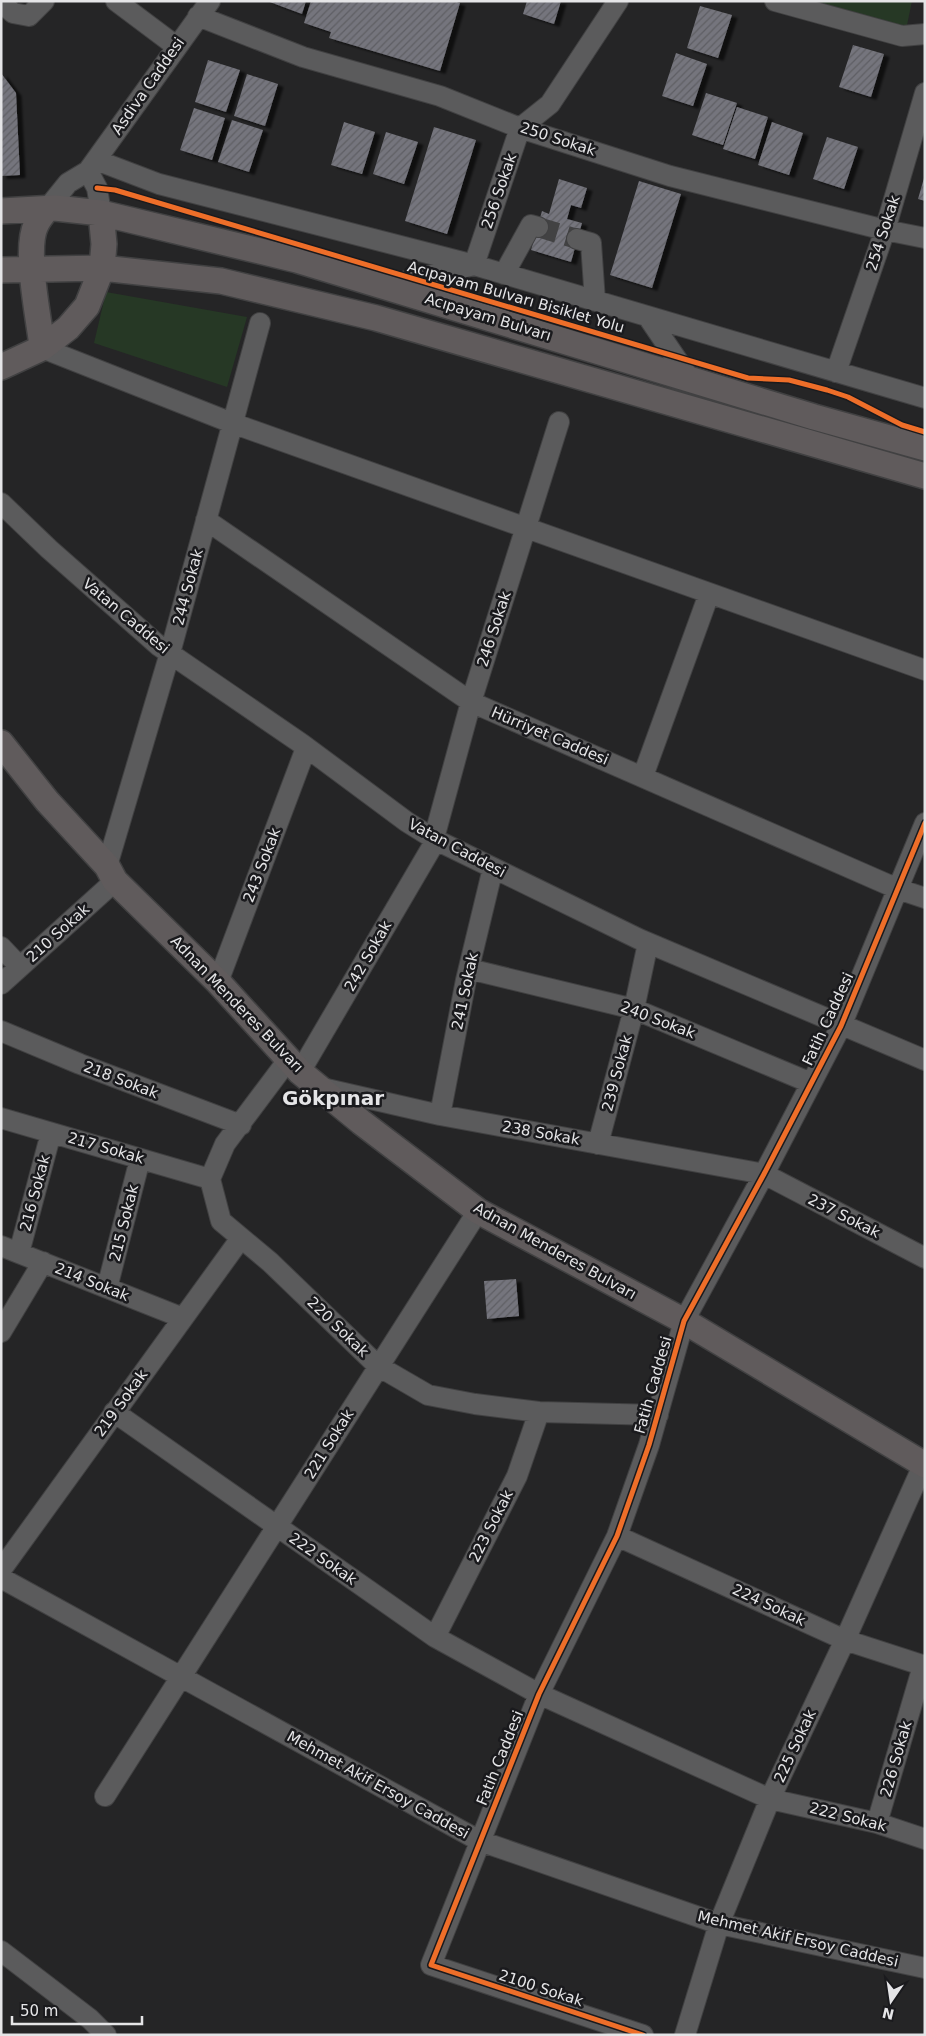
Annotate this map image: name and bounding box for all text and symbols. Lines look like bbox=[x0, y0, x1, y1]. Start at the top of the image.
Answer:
street label: Asdiva Caddesi bbox=[108, 34, 188, 138]
street label: 250 Sokak bbox=[518, 118, 598, 160]
street label: 256 Sokak bbox=[478, 151, 520, 231]
street label: 254 Sokak bbox=[862, 193, 904, 273]
street label: Acıpayam Bulvarı Bisiklet Yolu bbox=[405, 257, 627, 337]
street label: Acıpayam Bulvarı bbox=[423, 289, 553, 345]
street label: 244 Sokak bbox=[169, 547, 207, 627]
street label: Vatan Caddesi bbox=[79, 575, 173, 657]
street label: 246 Sokak bbox=[473, 589, 515, 669]
street label: Hürriyet Caddesi bbox=[489, 703, 611, 769]
street label: Vatan Caddesi bbox=[405, 815, 509, 881]
street label: 243 Sokak bbox=[240, 825, 285, 905]
street label: 210 Sokak bbox=[23, 900, 93, 966]
street label: 242 Sokak bbox=[341, 917, 396, 994]
street label: Adnan Menderes Bulvarı bbox=[167, 932, 307, 1076]
street label: 241 Sokak bbox=[448, 950, 482, 1031]
street label: Fatih Caddesi bbox=[799, 970, 857, 1068]
street label: 240 Sokak bbox=[618, 998, 698, 1043]
street label: 239 Sokak bbox=[598, 1033, 636, 1113]
street label: 218 Sokak bbox=[81, 1058, 161, 1103]
district label: Gökpınar bbox=[282, 1086, 384, 1110]
street label: 238 Sokak bbox=[501, 1117, 581, 1149]
street label: 217 Sokak bbox=[66, 1129, 146, 1168]
street label: 216 Sokak bbox=[16, 1153, 54, 1233]
street label: 215 Sokak bbox=[106, 1182, 142, 1263]
street label: 237 Sokak bbox=[805, 1190, 883, 1242]
street label: Adnan Menderes Bulvarı bbox=[471, 1199, 639, 1303]
street label: 214 Sokak bbox=[52, 1259, 132, 1305]
street label: 220 Sokak bbox=[304, 1293, 373, 1361]
street label: Fatih Caddesi bbox=[630, 1334, 676, 1436]
street label: 219 Sokak bbox=[91, 1366, 152, 1440]
street label: 221 Sokak bbox=[301, 1406, 358, 1482]
street label: 223 Sokak bbox=[465, 1487, 517, 1565]
street label: 222 Sokak bbox=[286, 1529, 361, 1589]
street label: 224 Sokak bbox=[730, 1580, 809, 1630]
street label: 225 Sokak bbox=[770, 1706, 820, 1785]
street label: Fatih Caddesi bbox=[473, 1708, 527, 1808]
street label: 226 Sokak bbox=[877, 1719, 916, 1799]
street label: Mehmet Akif Ersoy Caddesi bbox=[284, 1727, 472, 1843]
street label: 222 Sokak bbox=[808, 1799, 889, 1835]
street label: Mehmet Akif Ersoy Caddesi bbox=[696, 1907, 900, 1971]
street label: 2100 Sokak bbox=[496, 1966, 586, 2010]
north arrow bbox=[866, 1976, 916, 2026]
scale bar bbox=[12, 1994, 142, 2026]
text: 50 m bbox=[20, 2002, 58, 2020]
text: N bbox=[881, 2005, 896, 2023]

